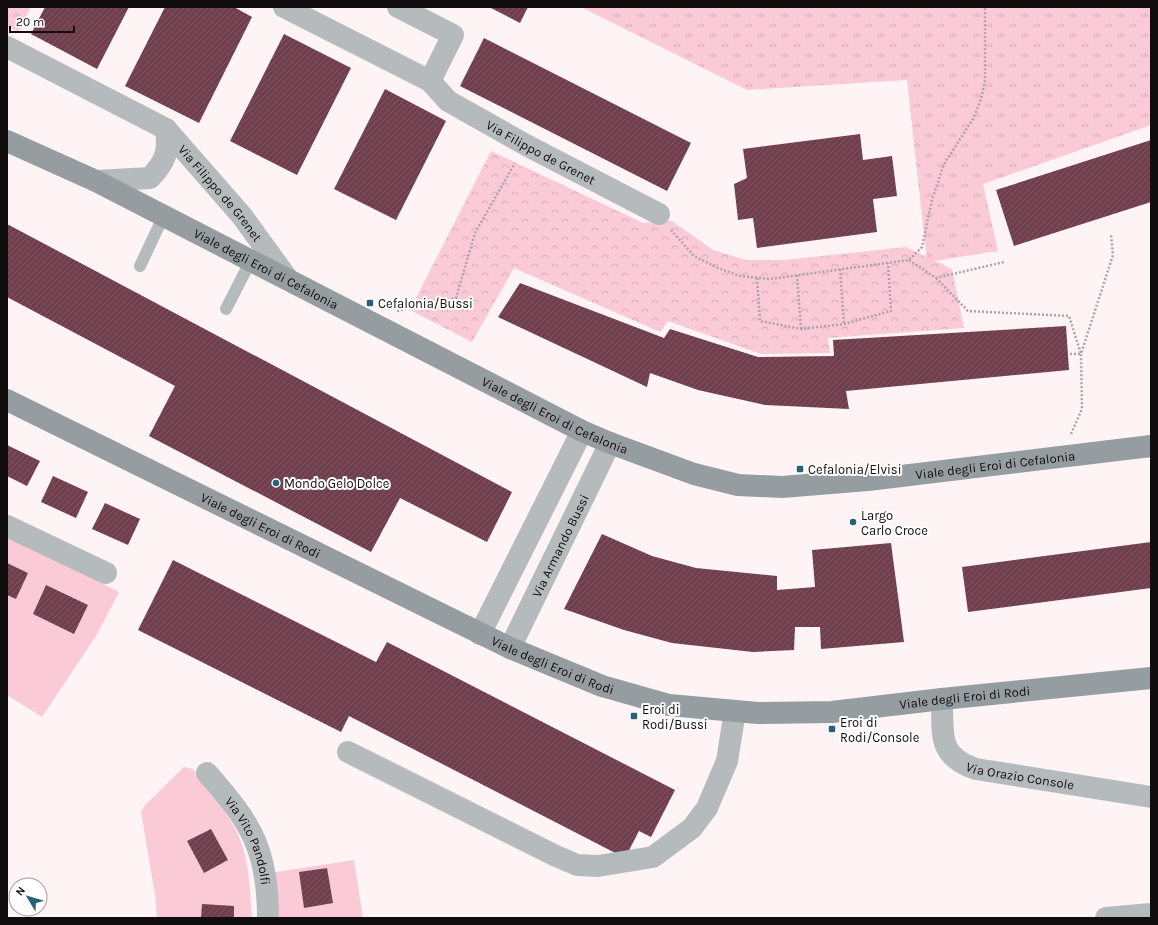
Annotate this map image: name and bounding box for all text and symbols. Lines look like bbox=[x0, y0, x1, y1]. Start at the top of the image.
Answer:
scale bar bbox=[10, 8, 74, 34]
text: 20 m bbox=[16, 15, 44, 29]
street label: Via Filippo de Grenet bbox=[483, 117, 598, 188]
street label: Via Filippo de Grenet bbox=[175, 142, 265, 245]
street label: Viale degli Eroi di Cefalonia bbox=[191, 226, 341, 312]
place label: Cefalonia/Bussi bbox=[378, 296, 473, 311]
marker: Cefalonia/Bussi bbox=[365, 298, 375, 308]
street label: Viale degli Eroi di Cefalonia bbox=[479, 374, 630, 457]
street label: Viale degli Eroi di Cefalonia bbox=[915, 448, 1076, 482]
place label: Cefalonia/Elvisi bbox=[808, 462, 902, 477]
marker: Cefalonia/Elvisi bbox=[795, 464, 805, 474]
place label: Mondo Gelo Dolce bbox=[284, 476, 390, 491]
marker: Mondo Gelo Dolce bbox=[271, 478, 281, 488]
street label: Viale degli Eroi di Rodi bbox=[198, 490, 323, 561]
street label: Via Armando Bussi bbox=[529, 492, 592, 599]
place label: Largo Carlo Croce bbox=[861, 508, 928, 538]
marker: Largo Carlo Croce bbox=[848, 517, 858, 527]
street label: Viale degli Eroi di Rodi bbox=[489, 633, 616, 697]
street label: Viale degli Eroi di Rodi bbox=[899, 683, 1031, 712]
place label: Eroi di Rodi/Bussi bbox=[642, 702, 708, 732]
marker: Eroi di Rodi/Bussi bbox=[629, 711, 639, 721]
place label: Eroi di Rodi/Console bbox=[840, 715, 920, 745]
marker: Eroi di Rodi/Console bbox=[827, 724, 837, 734]
street label: Via Orazio Console bbox=[964, 759, 1075, 793]
street label: Via Vito Pandolfi bbox=[222, 794, 273, 886]
north arrow bbox=[8, 877, 48, 917]
text: N bbox=[13, 884, 28, 898]

